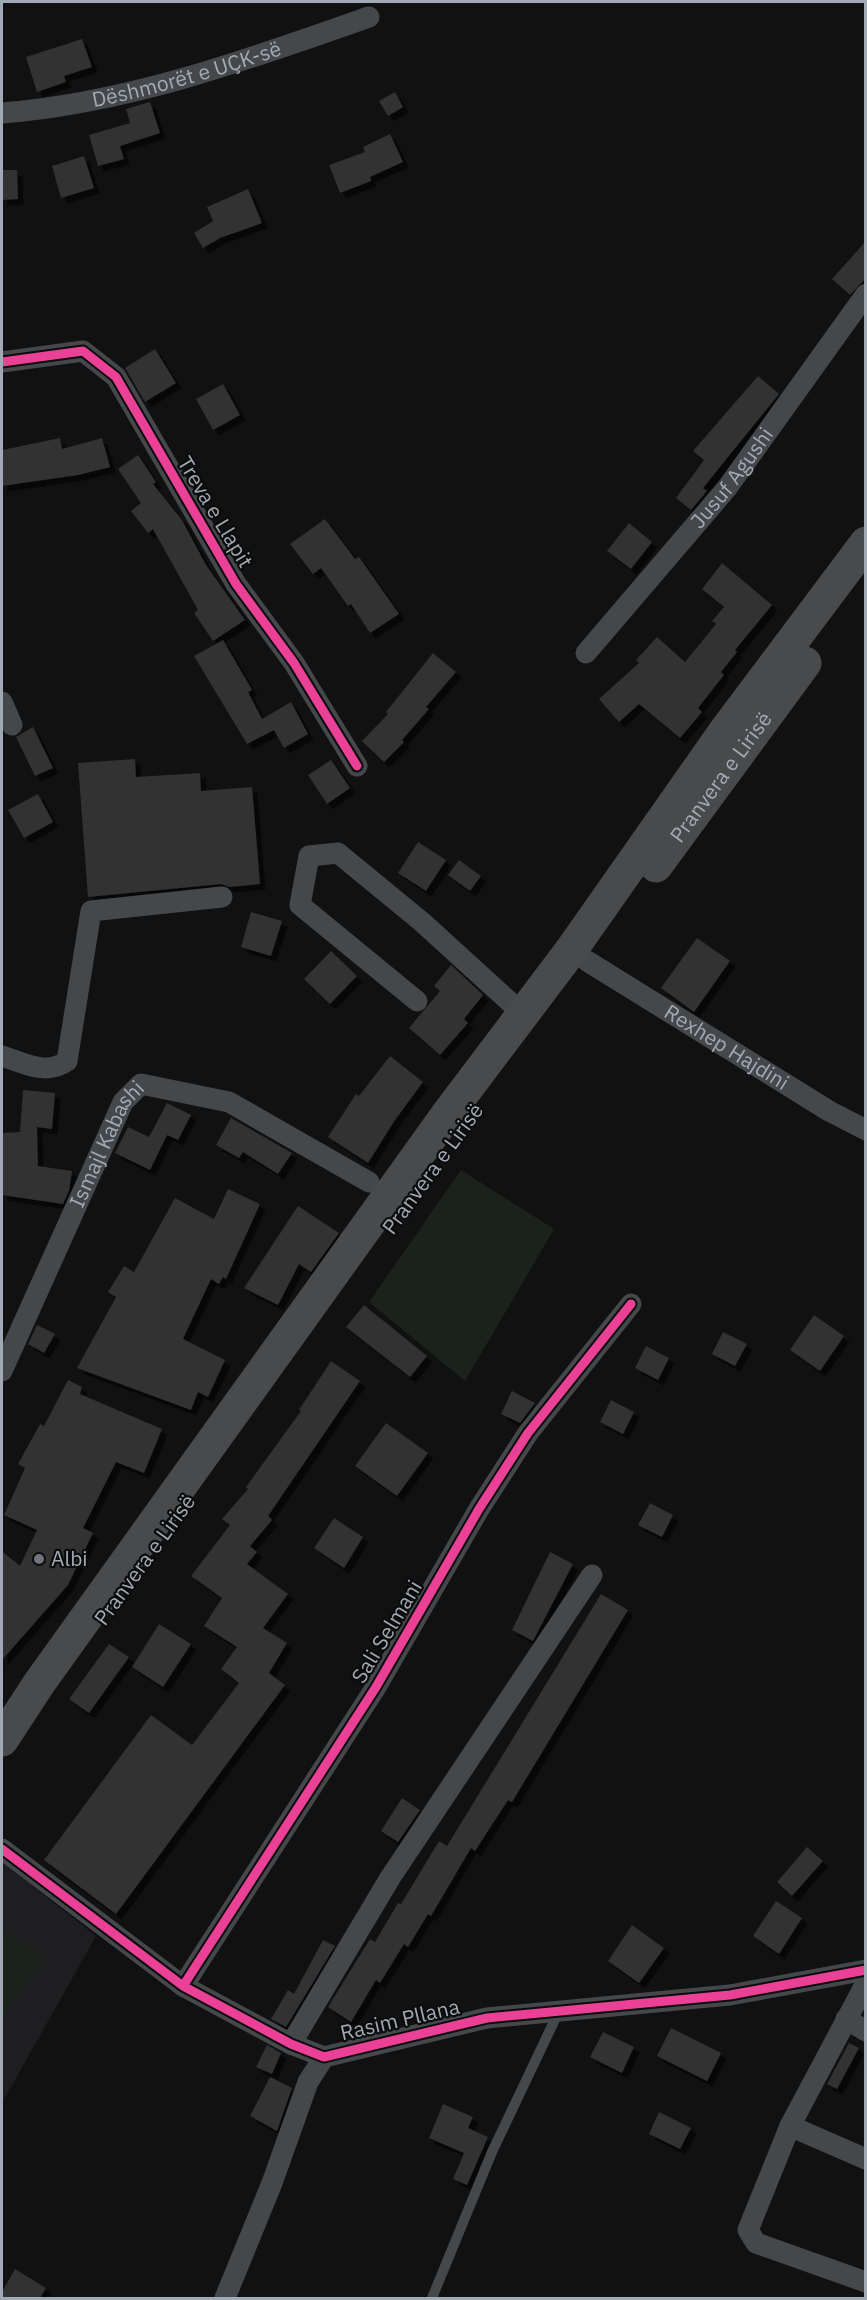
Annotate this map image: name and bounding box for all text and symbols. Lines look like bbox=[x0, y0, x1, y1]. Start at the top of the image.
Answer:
street label: Dëshmorët e UÇK-së bbox=[89, 34, 285, 113]
street label: Jusuf Agushi bbox=[684, 421, 779, 534]
street label: Treva e Llapit bbox=[172, 451, 260, 572]
street label: Pranvera e Lirisë bbox=[663, 706, 778, 848]
street label: Rexhep Hajdini bbox=[659, 997, 794, 1096]
street label: Ismajl Kabashi bbox=[62, 1074, 150, 1212]
street label: Pranvera e Lirisë bbox=[375, 1097, 489, 1240]
street label: Pranvera e Lirisë bbox=[87, 1488, 201, 1631]
place label: Albi bbox=[51, 1544, 88, 1572]
marker: Albi bbox=[32, 1552, 46, 1566]
street label: Sali Selmani bbox=[344, 1575, 428, 1688]
street label: Rasim Pllana bbox=[337, 1992, 462, 2046]

